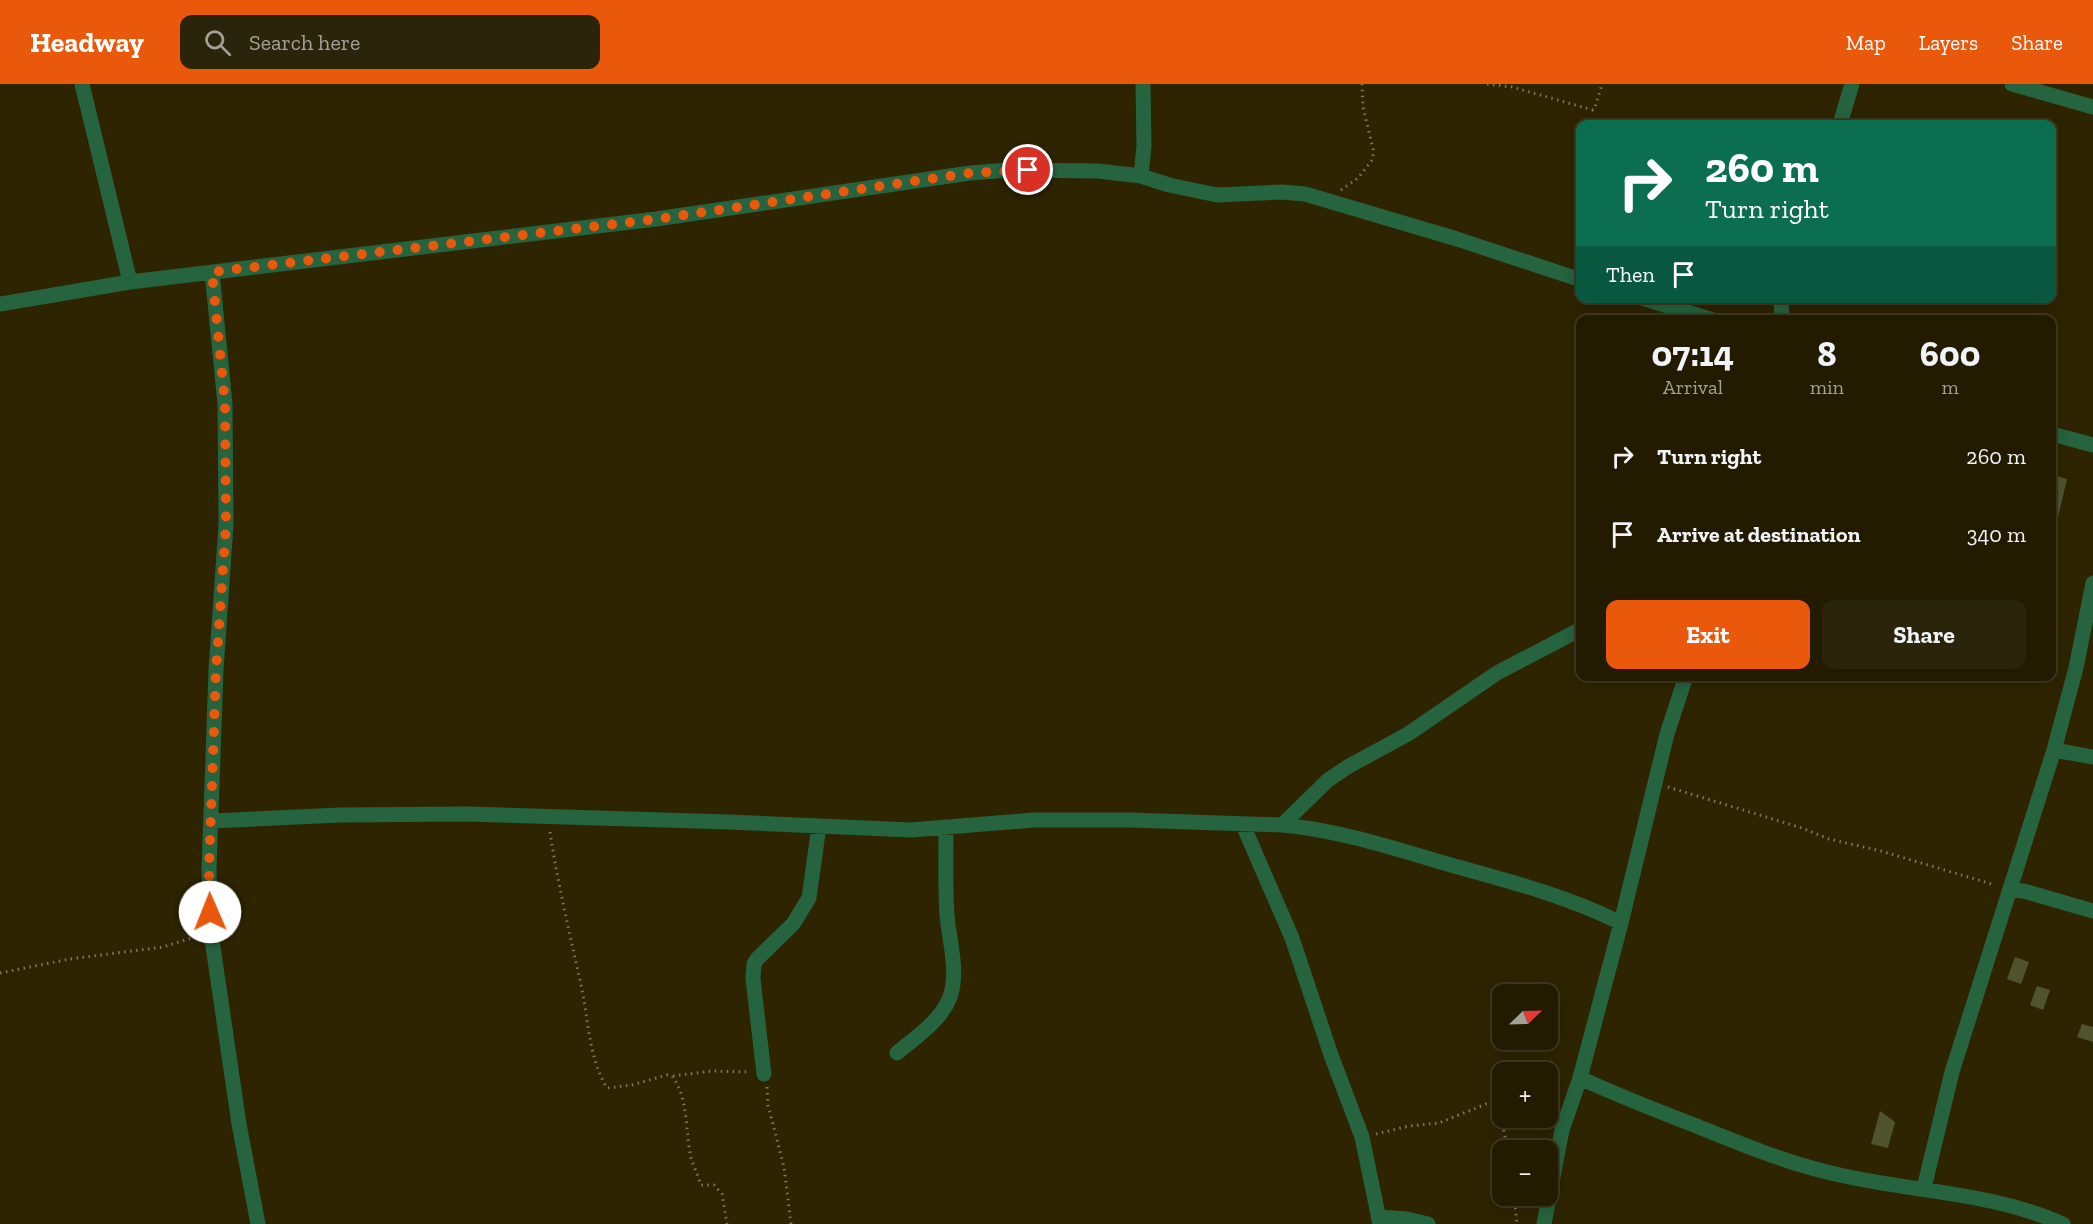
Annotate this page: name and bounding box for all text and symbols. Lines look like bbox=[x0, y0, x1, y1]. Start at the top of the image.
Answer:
search box bbox=[180, 15, 600, 69]
text: Headway bbox=[30, 26, 144, 59]
icon: search bbox=[201, 26, 234, 59]
text: Search here bbox=[249, 29, 360, 56]
text: Map bbox=[1846, 30, 1886, 55]
text: Layers bbox=[1919, 30, 1978, 55]
text: Share bbox=[2011, 30, 2063, 55]
text: 260 m bbox=[1705, 142, 1819, 193]
pin bbox=[1002, 144, 1053, 195]
icon: right bbox=[1606, 144, 1684, 222]
icon: arrive bbox=[1011, 153, 1044, 186]
text: Turn right bbox=[1705, 193, 1829, 225]
icon: arrive bbox=[1667, 258, 1700, 291]
text: Then bbox=[1606, 261, 1655, 288]
text: 07:14 bbox=[1652, 332, 1734, 375]
text: 8 bbox=[1817, 332, 1837, 375]
text: 600 bbox=[1920, 332, 1980, 375]
text: Arrival bbox=[1663, 375, 1723, 399]
text: min bbox=[1810, 375, 1844, 399]
text: m bbox=[1941, 375, 1959, 399]
icon: right bbox=[1606, 440, 1639, 473]
text: Turn right bbox=[1657, 443, 1761, 470]
text: 260 m bbox=[1966, 443, 2026, 470]
icon: arrive bbox=[1606, 518, 1639, 551]
text: Arrive at destination bbox=[1657, 521, 1860, 548]
text: 340 m bbox=[1967, 521, 2026, 548]
button: Exit bbox=[1606, 600, 1810, 669]
button: Share bbox=[1822, 600, 2026, 669]
position arrow bbox=[178, 880, 242, 944]
north arrow bbox=[1492, 984, 1558, 1050]
map controls bbox=[1492, 984, 1558, 1206]
button: + bbox=[1492, 1062, 1558, 1128]
button: − bbox=[1492, 1140, 1558, 1206]

